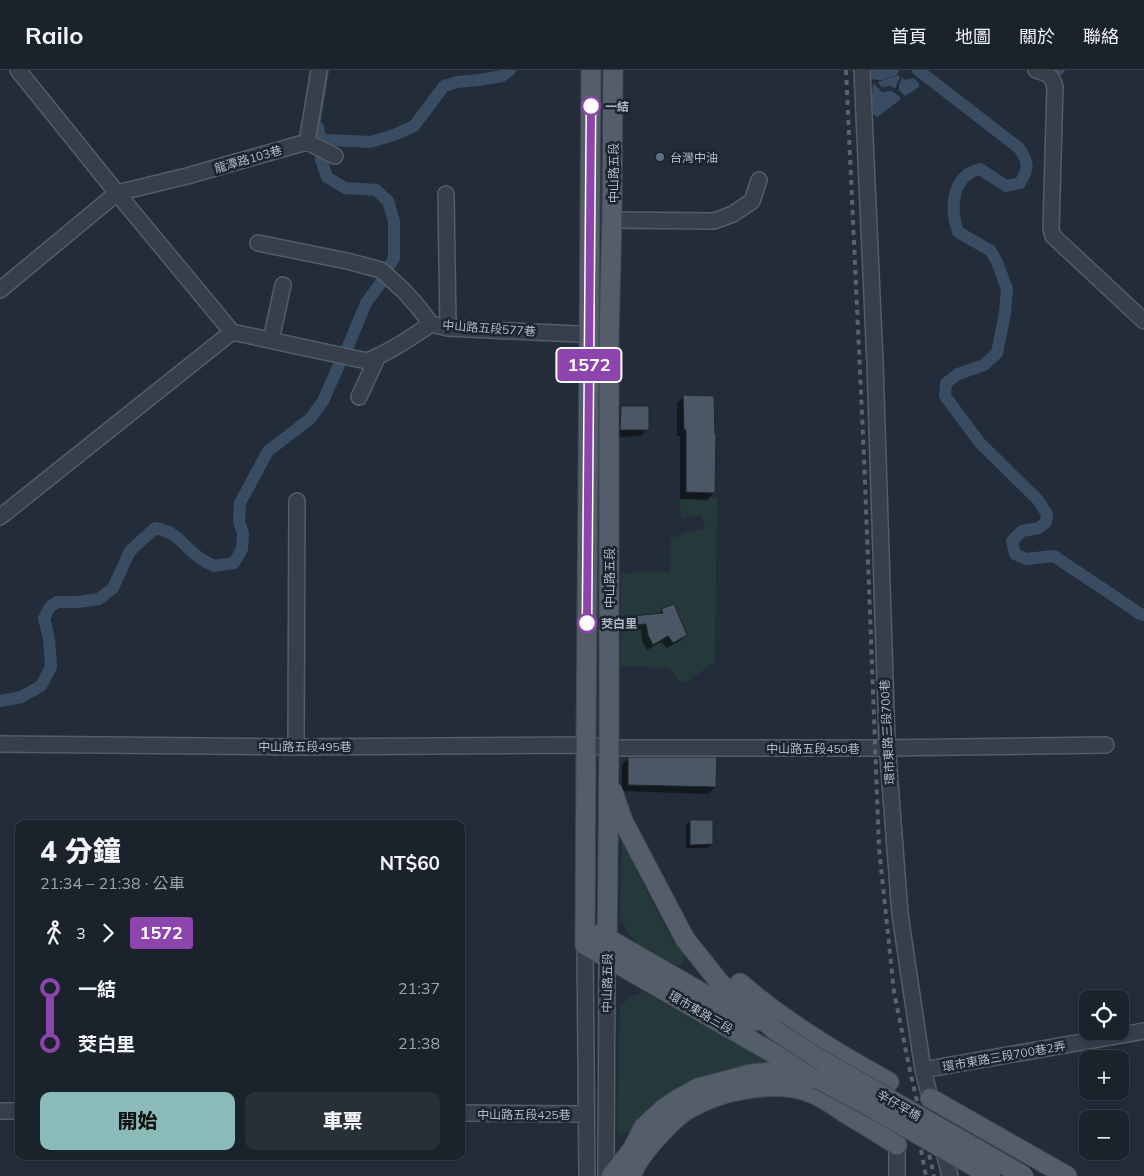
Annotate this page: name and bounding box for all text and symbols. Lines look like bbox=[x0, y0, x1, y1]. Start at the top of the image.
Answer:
text: Railo bbox=[25, 20, 83, 50]
text: 首頁 bbox=[891, 25, 927, 48]
text: 地圖 bbox=[955, 25, 991, 48]
text: 關於 bbox=[1019, 25, 1055, 48]
text: 聯絡 bbox=[1083, 25, 1119, 48]
marker: 一結 bbox=[581, 96, 601, 116]
place label: 一結 bbox=[605, 99, 629, 114]
street label: 龍潭路103巷 bbox=[212, 142, 284, 176]
street label: 中山路五段 bbox=[606, 143, 621, 203]
place label: 台灣中油 bbox=[670, 150, 718, 165]
marker: 台灣中油 bbox=[654, 151, 666, 163]
street label: 中山路五段577巷 bbox=[442, 317, 536, 339]
line badge: 1572 bbox=[554, 349, 624, 381]
text: 1572 bbox=[567, 353, 611, 376]
street label: 中山路五段 bbox=[602, 548, 617, 608]
marker: 茭白里 bbox=[577, 613, 597, 633]
place label: 茭白里 bbox=[601, 616, 637, 631]
street label: 環市東路三段700巷 bbox=[877, 679, 897, 785]
street label: 中山路五段495巷 bbox=[258, 739, 352, 754]
street label: 中山路五段450巷 bbox=[766, 741, 860, 756]
text: 4 分鐘 bbox=[40, 833, 121, 868]
text: NT$60 bbox=[380, 851, 440, 875]
text: 21:34 – 21:38 · 公車 bbox=[40, 873, 185, 893]
icon: walk bbox=[40, 919, 68, 947]
icon: forward bbox=[94, 919, 122, 947]
text: 1572 bbox=[140, 921, 183, 944]
text: 3 bbox=[76, 923, 86, 943]
street label: 中山路五段 bbox=[599, 953, 615, 1013]
text: 一結 bbox=[78, 977, 116, 1001]
text: 21:37 bbox=[398, 978, 440, 998]
street label: 環市東路三段 bbox=[666, 988, 736, 1036]
map controls bbox=[1079, 990, 1129, 1160]
button: locate bbox=[1079, 990, 1129, 1040]
text: 茭白里 bbox=[78, 1032, 135, 1056]
text: 21:38 bbox=[398, 1033, 440, 1053]
street label: 環市東路三段700巷2弄 bbox=[941, 1038, 1067, 1074]
button: + bbox=[1079, 1050, 1129, 1100]
street label: 辛仔罕橋 bbox=[874, 1087, 924, 1123]
button: 開始 bbox=[40, 1092, 235, 1150]
button: 車票 bbox=[245, 1092, 440, 1150]
street label: 中山路五段425巷 bbox=[477, 1107, 571, 1122]
button: − bbox=[1079, 1110, 1129, 1160]

